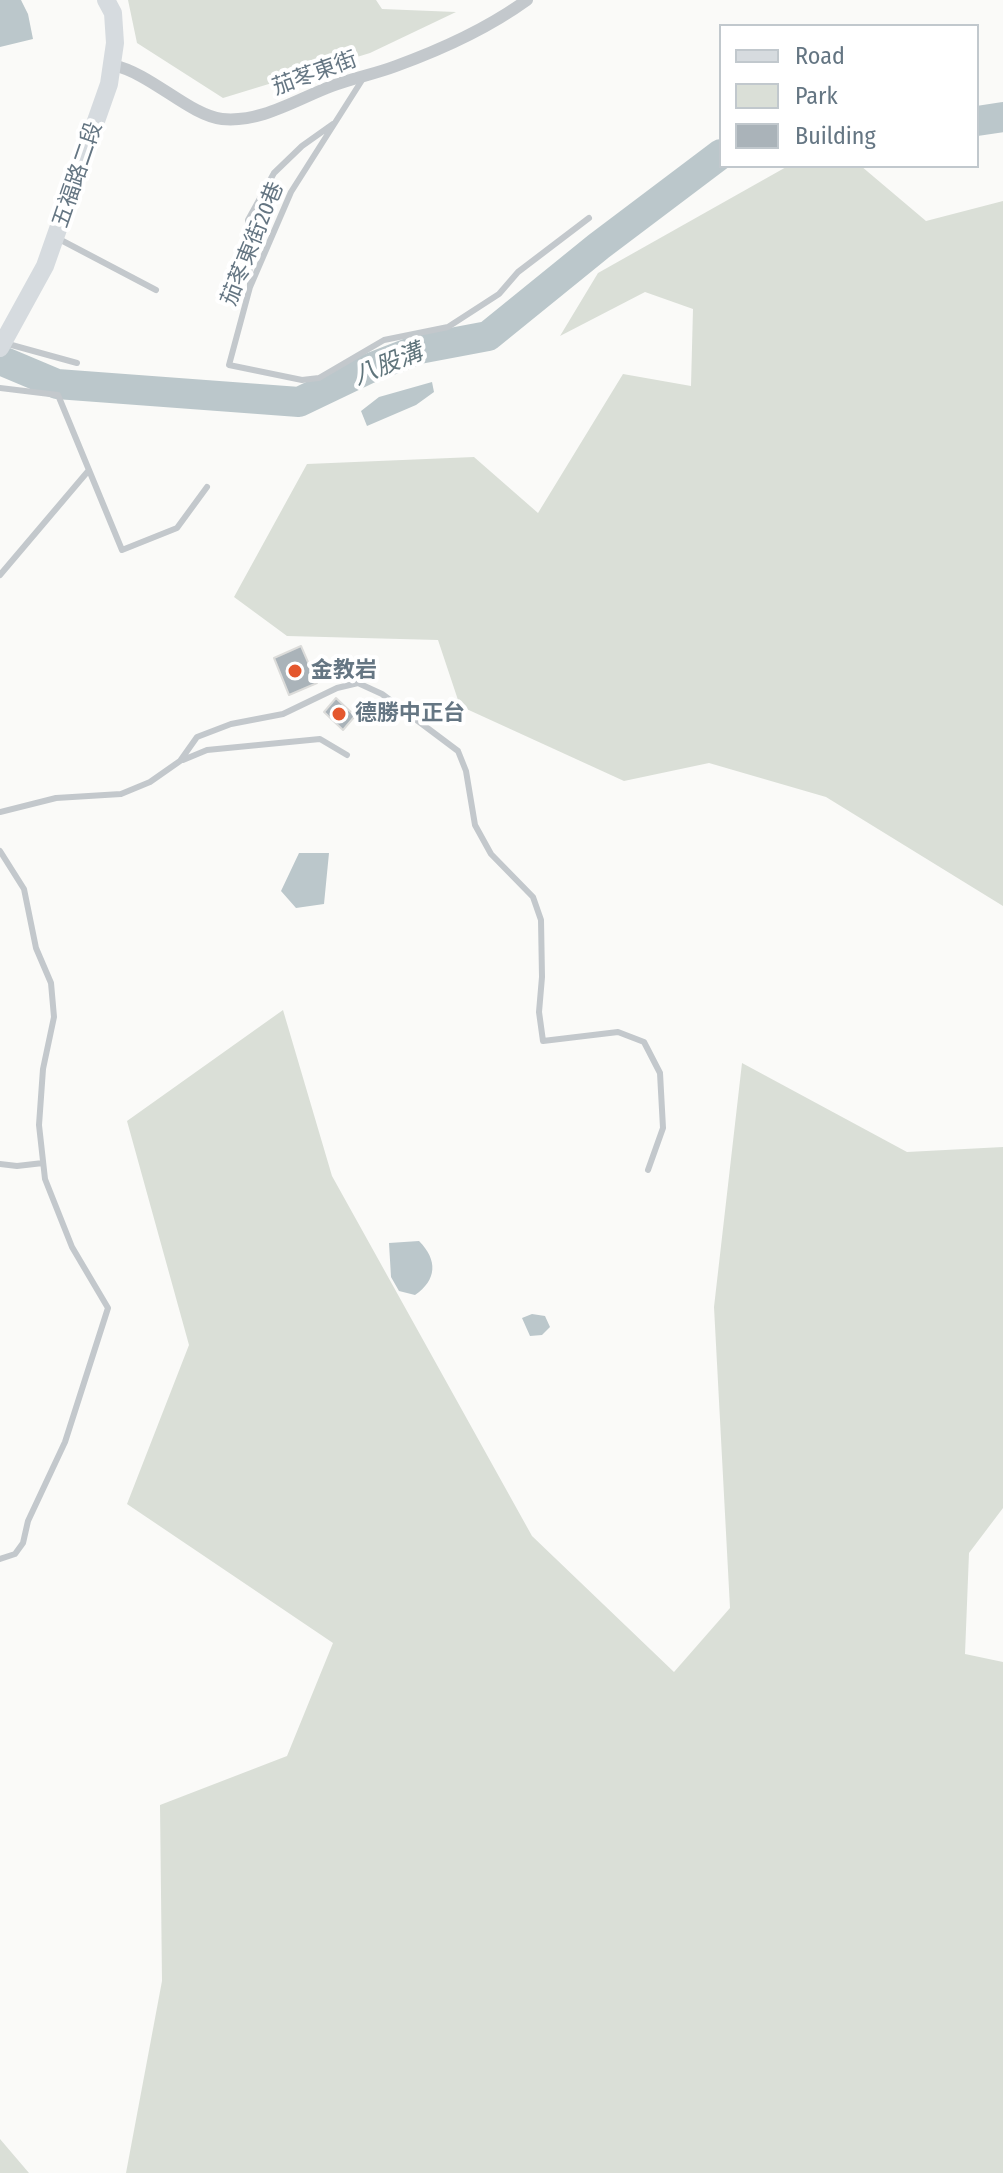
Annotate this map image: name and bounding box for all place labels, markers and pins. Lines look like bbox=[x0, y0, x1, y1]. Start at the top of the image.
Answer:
place label: 金教岩 bbox=[311, 658, 377, 684]
marker: 金教岩 bbox=[286, 662, 304, 680]
place label: 德勝中正台 bbox=[355, 701, 465, 727]
marker: 德勝中正台 bbox=[330, 705, 348, 723]

